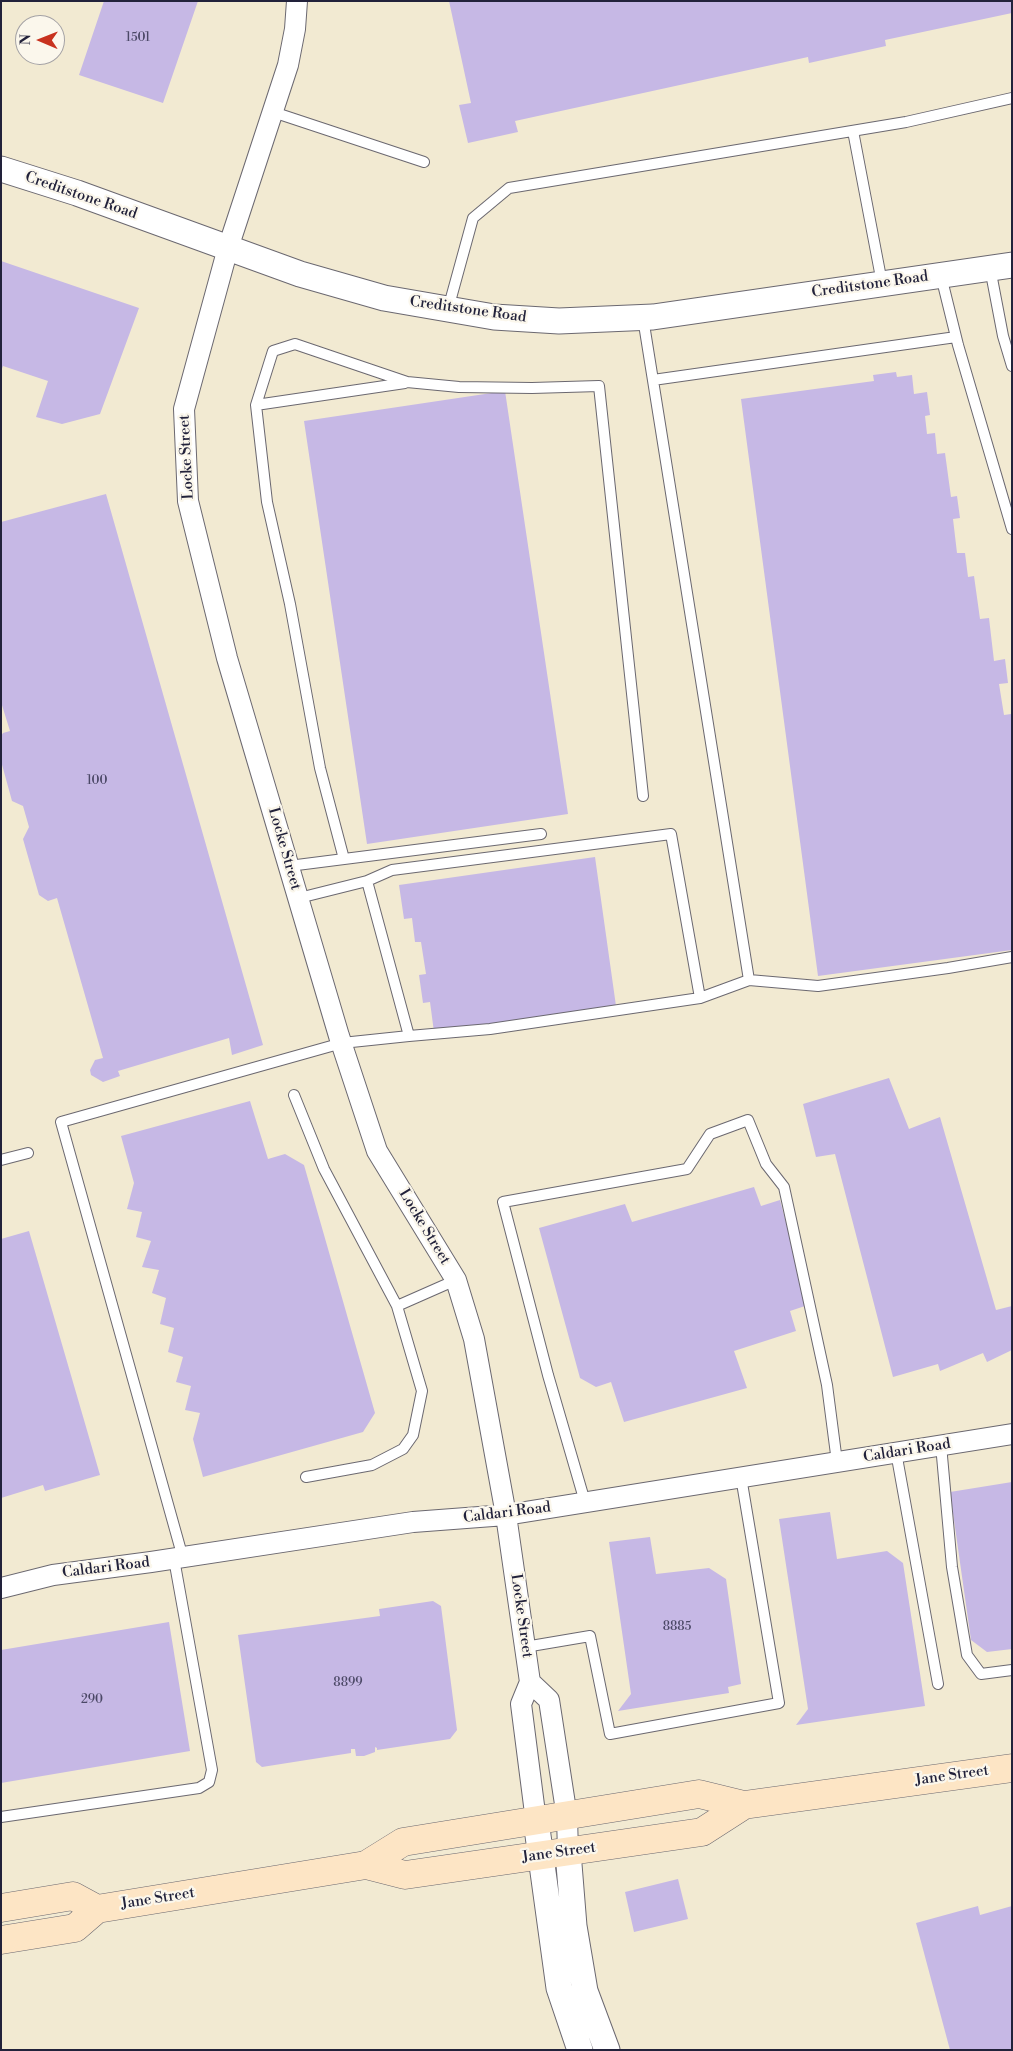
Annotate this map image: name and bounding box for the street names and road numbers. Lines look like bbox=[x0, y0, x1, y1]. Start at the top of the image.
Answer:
street label: Creditstone Road bbox=[23, 168, 139, 224]
street label: Creditstone Road bbox=[811, 268, 929, 302]
street label: Creditstone Road bbox=[409, 293, 527, 327]
street label: Locke Street bbox=[176, 414, 198, 500]
street label: Locke Street bbox=[264, 806, 304, 892]
street label: Locke Street bbox=[394, 1186, 454, 1268]
street label: Caldari Road bbox=[862, 1435, 952, 1467]
street label: Caldari Road bbox=[462, 1499, 552, 1527]
street label: Caldari Road bbox=[61, 1554, 151, 1582]
street label: Locke Street bbox=[506, 1573, 536, 1659]
street label: Jane Street bbox=[914, 1762, 990, 1790]
street label: Jane Street bbox=[521, 1839, 597, 1867]
street label: Jane Street bbox=[120, 1884, 196, 1914]

